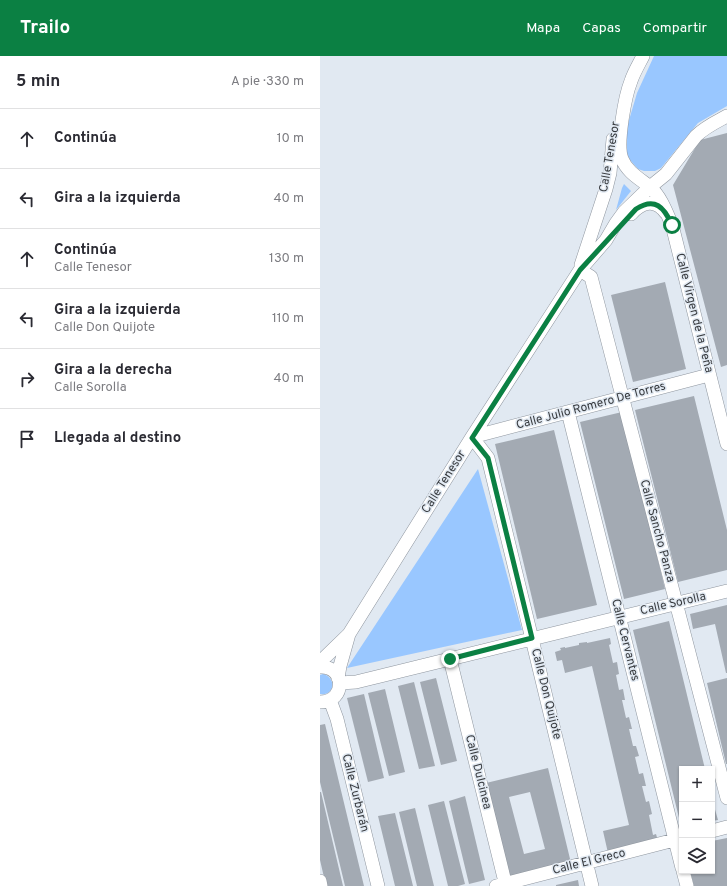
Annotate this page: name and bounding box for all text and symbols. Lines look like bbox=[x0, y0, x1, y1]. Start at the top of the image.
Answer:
text: Trailo bbox=[20, 16, 70, 40]
text: Mapa bbox=[526, 20, 560, 37]
text: Capas bbox=[582, 20, 621, 37]
text: Compartir bbox=[643, 20, 707, 37]
text: 5 min bbox=[16, 71, 60, 93]
text: A pie · 330 m bbox=[231, 74, 304, 90]
street label: Calle Tenesor bbox=[596, 120, 624, 194]
icon: ahead bbox=[16, 128, 38, 150]
text: Continúa bbox=[54, 129, 116, 148]
text: 10 m bbox=[277, 131, 304, 147]
icon: left bbox=[16, 188, 38, 210]
text: Gira a la izquierda bbox=[54, 189, 181, 208]
text: 40 m bbox=[274, 191, 304, 207]
route start bbox=[663, 216, 681, 234]
text: Continúa bbox=[54, 241, 116, 260]
icon: ahead bbox=[16, 248, 38, 270]
text: 130 m bbox=[269, 251, 304, 267]
street label: Calle Virgen de la Peña bbox=[671, 252, 717, 374]
text: Calle Tenesor bbox=[54, 260, 132, 276]
text: Gira a la izquierda bbox=[54, 301, 181, 320]
icon: left bbox=[16, 308, 38, 330]
text: 110 m bbox=[272, 311, 304, 327]
text: Calle Don Quijote bbox=[54, 320, 155, 336]
text: Gira a la derecha bbox=[54, 361, 172, 380]
icon: right bbox=[16, 368, 38, 390]
text: 40 m bbox=[274, 371, 304, 387]
street label: Calle Julio Romero De Torres bbox=[514, 378, 668, 434]
text: Calle Sorolla bbox=[54, 380, 127, 396]
icon: arrive bbox=[16, 428, 38, 450]
text: Llegada al destino bbox=[54, 429, 181, 448]
street label: Calle Tenesor bbox=[418, 447, 470, 517]
street label: Calle Sancho Panza bbox=[636, 478, 678, 584]
street label: Calle Sorolla bbox=[639, 589, 707, 619]
street label: Calle Cervantes bbox=[607, 597, 643, 683]
street label: Calle Don Quijote bbox=[527, 647, 565, 741]
route end bbox=[441, 650, 459, 668]
street label: Calle Dulcinea bbox=[461, 733, 495, 811]
street label: Calle Zurbarán bbox=[338, 752, 372, 834]
map controls bbox=[679, 766, 715, 874]
button: + bbox=[679, 766, 715, 802]
button: − bbox=[679, 802, 715, 838]
button: layers bbox=[679, 838, 715, 874]
street label: Calle El Greco bbox=[551, 845, 628, 879]

